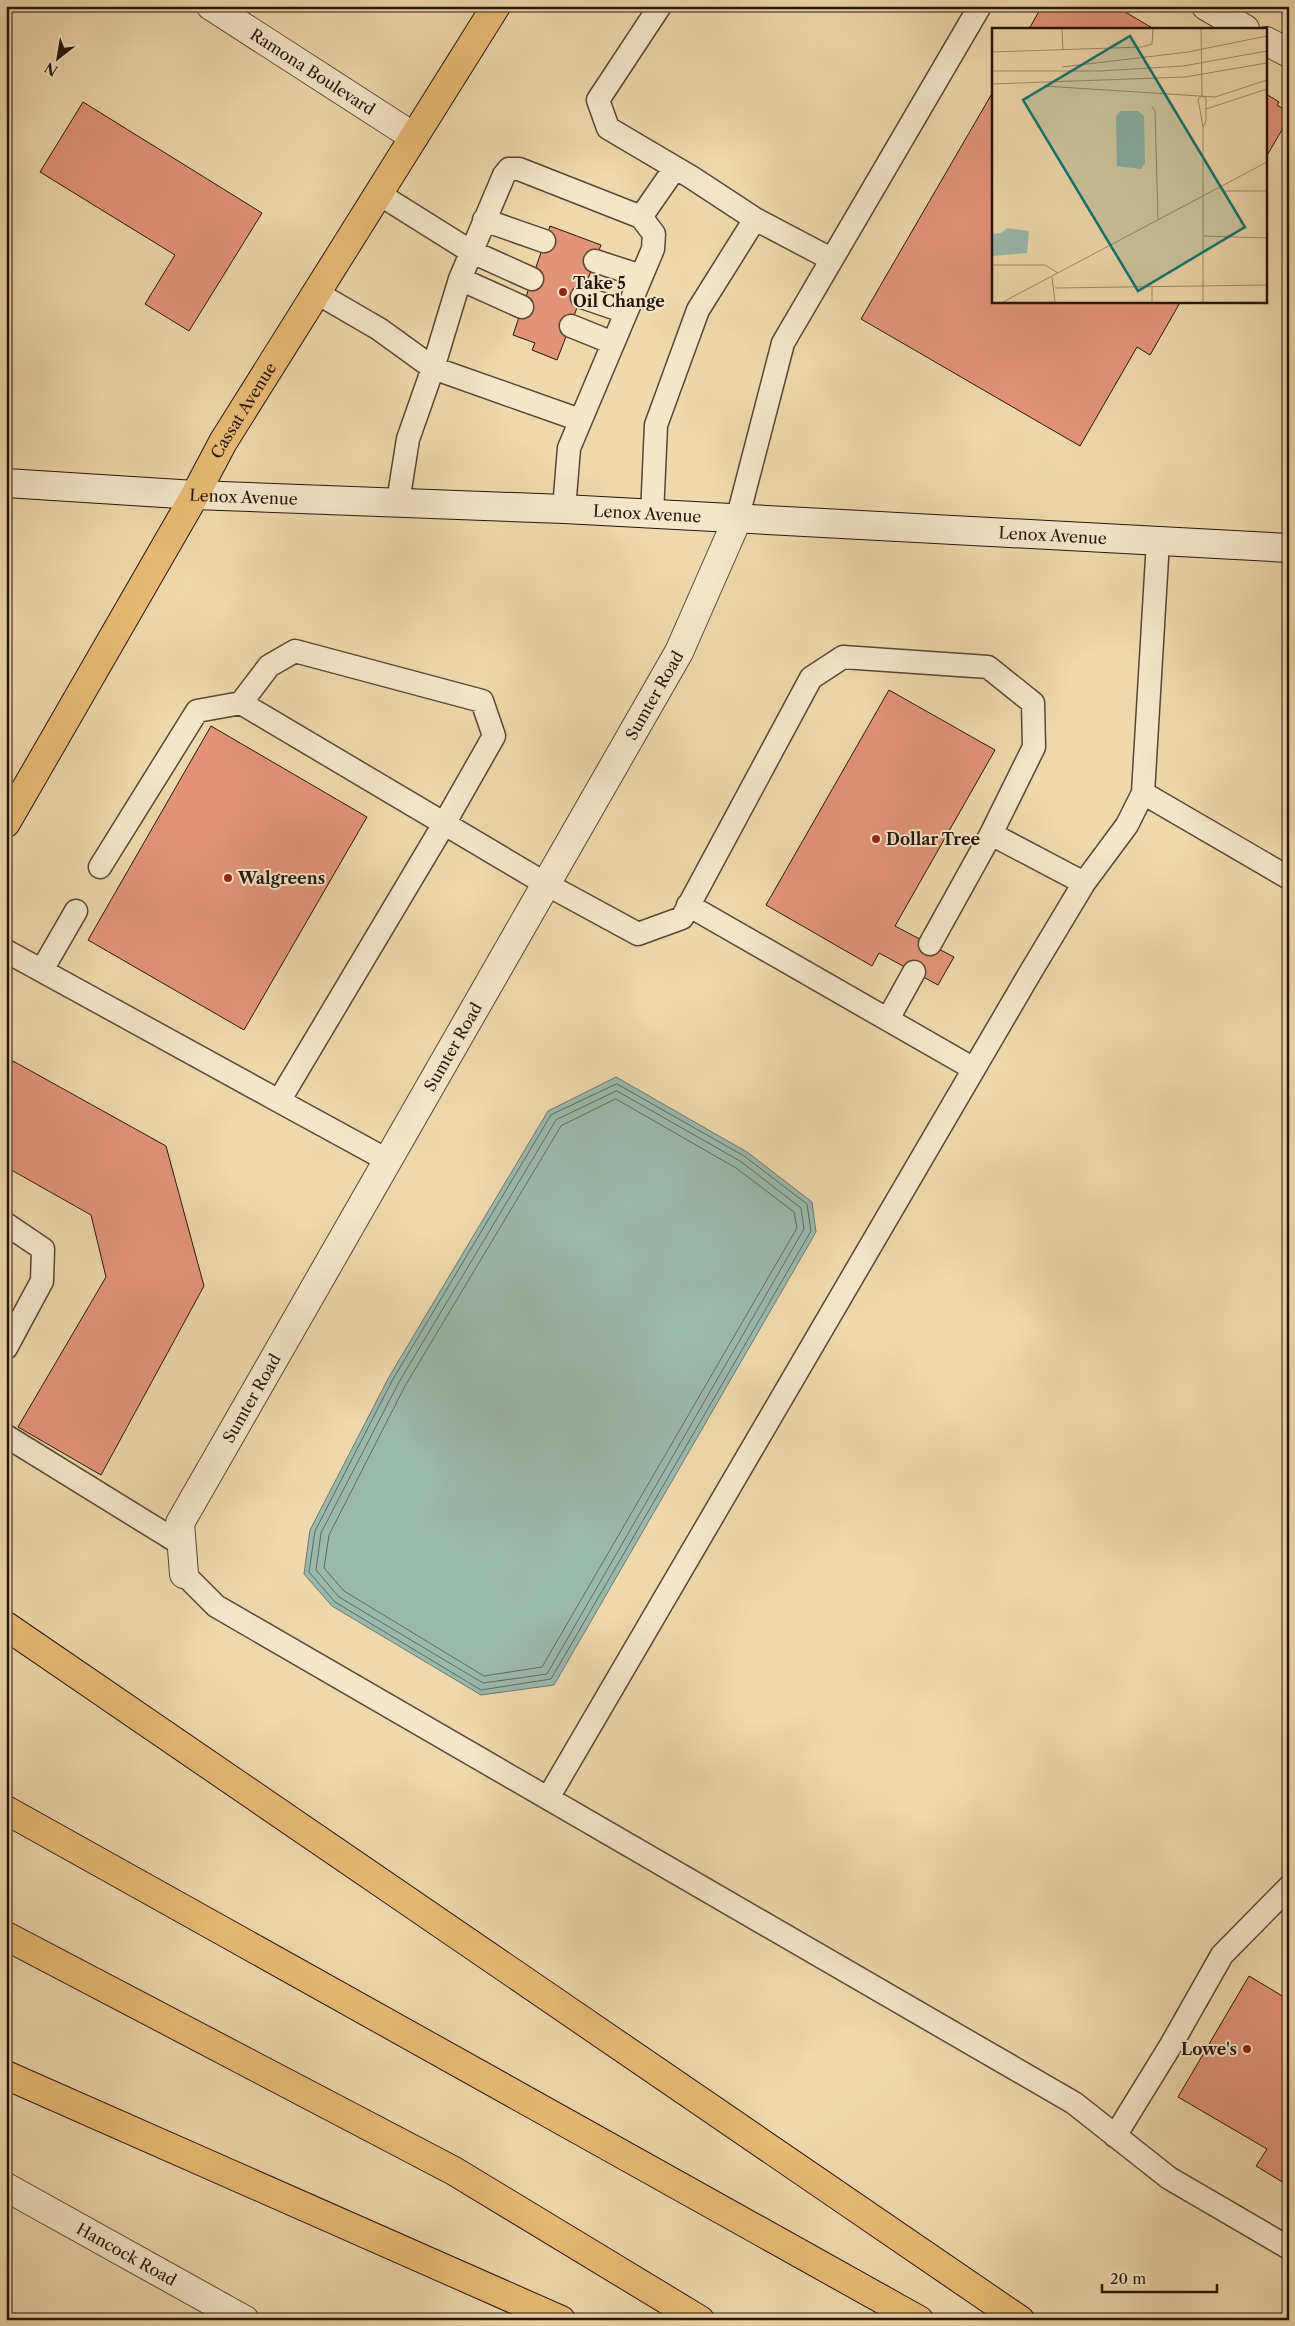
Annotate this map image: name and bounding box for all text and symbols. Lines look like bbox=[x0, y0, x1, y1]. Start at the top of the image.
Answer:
street label: Ramona Boulevard bbox=[246, 24, 379, 119]
inset map bbox=[992, 28, 1268, 302]
north arrow bbox=[32, 32, 82, 82]
text: N bbox=[41, 58, 61, 80]
place label: Take 5 Oil Change bbox=[573, 273, 665, 311]
marker: Take 5 Oil Change bbox=[557, 286, 569, 298]
street label: Cassat Avenue bbox=[206, 359, 280, 462]
street label: Lenox Avenue bbox=[189, 485, 298, 509]
street label: Lenox Avenue bbox=[593, 501, 702, 526]
street label: Lenox Avenue bbox=[998, 522, 1107, 548]
street label: Sumter Road bbox=[621, 647, 688, 743]
place label: Dollar Tree bbox=[886, 829, 981, 849]
marker: Dollar Tree bbox=[870, 833, 882, 845]
place label: Walgreens bbox=[237, 868, 325, 888]
marker: Walgreens bbox=[222, 872, 234, 884]
street label: Sumter Road bbox=[419, 999, 486, 1095]
street label: Sumter Road bbox=[218, 1350, 285, 1446]
place label: Lowe's bbox=[1181, 2039, 1237, 2059]
marker: Lowe's bbox=[1241, 2043, 1253, 2055]
street label: Hancock Road bbox=[73, 2218, 180, 2290]
scale bar bbox=[1102, 2261, 1218, 2293]
text: 20 m bbox=[1110, 2269, 1146, 2288]

